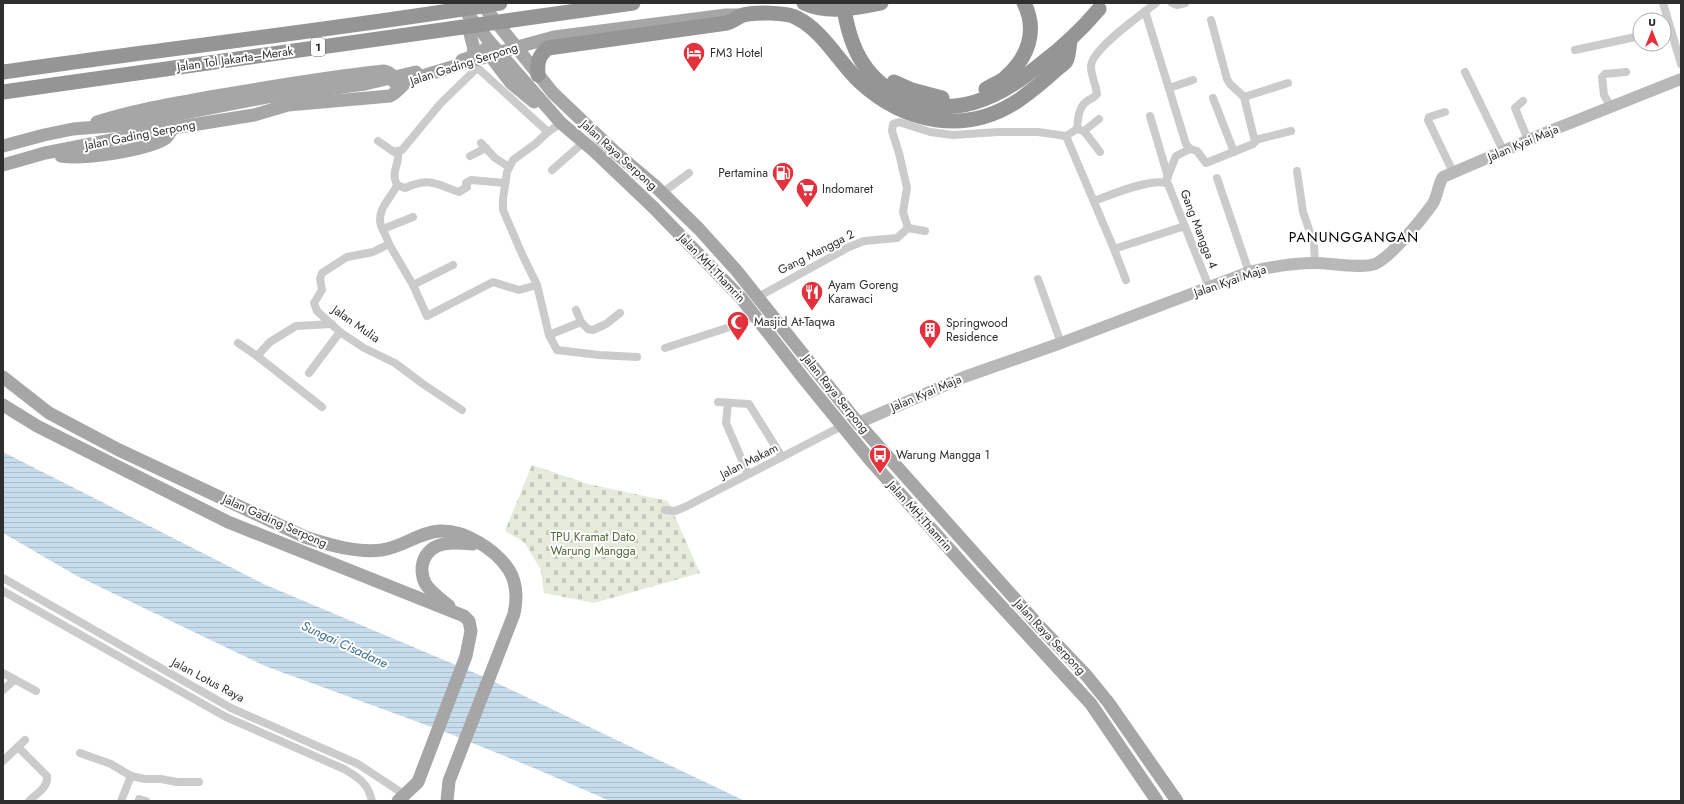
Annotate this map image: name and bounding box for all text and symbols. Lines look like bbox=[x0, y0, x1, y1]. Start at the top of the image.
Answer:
north arrow bbox=[1632, 12, 1672, 52]
text: U bbox=[1648, 14, 1656, 30]
road number: 1 bbox=[311, 38, 325, 56]
street label: Jalan Gading Serpong bbox=[406, 38, 520, 91]
hotel icon: FM3 Hotel bbox=[681, 40, 707, 73]
street label: Jalan Tol Jakarta–Merak bbox=[174, 42, 295, 76]
place label: FM3 Hotel bbox=[710, 44, 763, 62]
street label: Jalan Raya Serpong bbox=[575, 114, 661, 194]
street label: Jalan Gading Serpong bbox=[81, 115, 197, 155]
street label: Jalan Kyai Maja bbox=[1483, 120, 1561, 167]
fuel station icon: Pertamina bbox=[770, 160, 796, 193]
place label: Pertamina bbox=[718, 164, 768, 182]
supermarket icon: Indomaret bbox=[794, 176, 820, 209]
place label: Indomaret bbox=[822, 180, 873, 198]
street label: Gang Mangga 4 bbox=[1176, 187, 1222, 271]
street label: Gang Mangga 2 bbox=[775, 225, 857, 279]
district label: PANUNGGANGAN bbox=[1289, 227, 1419, 247]
street label: Jalan MH.Thamrin bbox=[673, 228, 750, 306]
street label: Jalan Kyai Maja bbox=[1190, 260, 1269, 302]
place label: Ayam Goreng Karawaci bbox=[828, 276, 898, 308]
restaurant icon: Ayam Goreng Karawaci bbox=[799, 279, 825, 312]
street label: Jalan Mulia bbox=[327, 300, 384, 347]
mosque icon: Masjid At-Taqwa bbox=[725, 309, 751, 342]
place label: Masjid At-Taqwa bbox=[754, 313, 835, 331]
place label: Springwood Residence bbox=[946, 314, 1008, 346]
building icon: Springwood Residence bbox=[917, 317, 943, 350]
street label: Jalan Raya Serpong bbox=[797, 349, 874, 438]
street label: Jalan Kyai Maja bbox=[886, 370, 964, 417]
street label: Jalan Makam bbox=[715, 439, 781, 484]
bus stop icon: Warung Mangga 1 bbox=[867, 442, 893, 475]
place label: Warung Mangga 1 bbox=[896, 446, 990, 464]
street label: Jalan MH.Thamrin bbox=[882, 475, 957, 555]
street label: Jalan Gading Serpong bbox=[218, 489, 330, 552]
park label: TPU Kramat Dato Warung Mangga bbox=[551, 528, 636, 560]
street label: Jalan Raya Serpong bbox=[1009, 594, 1090, 679]
water label: Sungai Cisadane bbox=[298, 616, 392, 673]
street label: Jalan Lotus Raya bbox=[167, 652, 248, 707]

